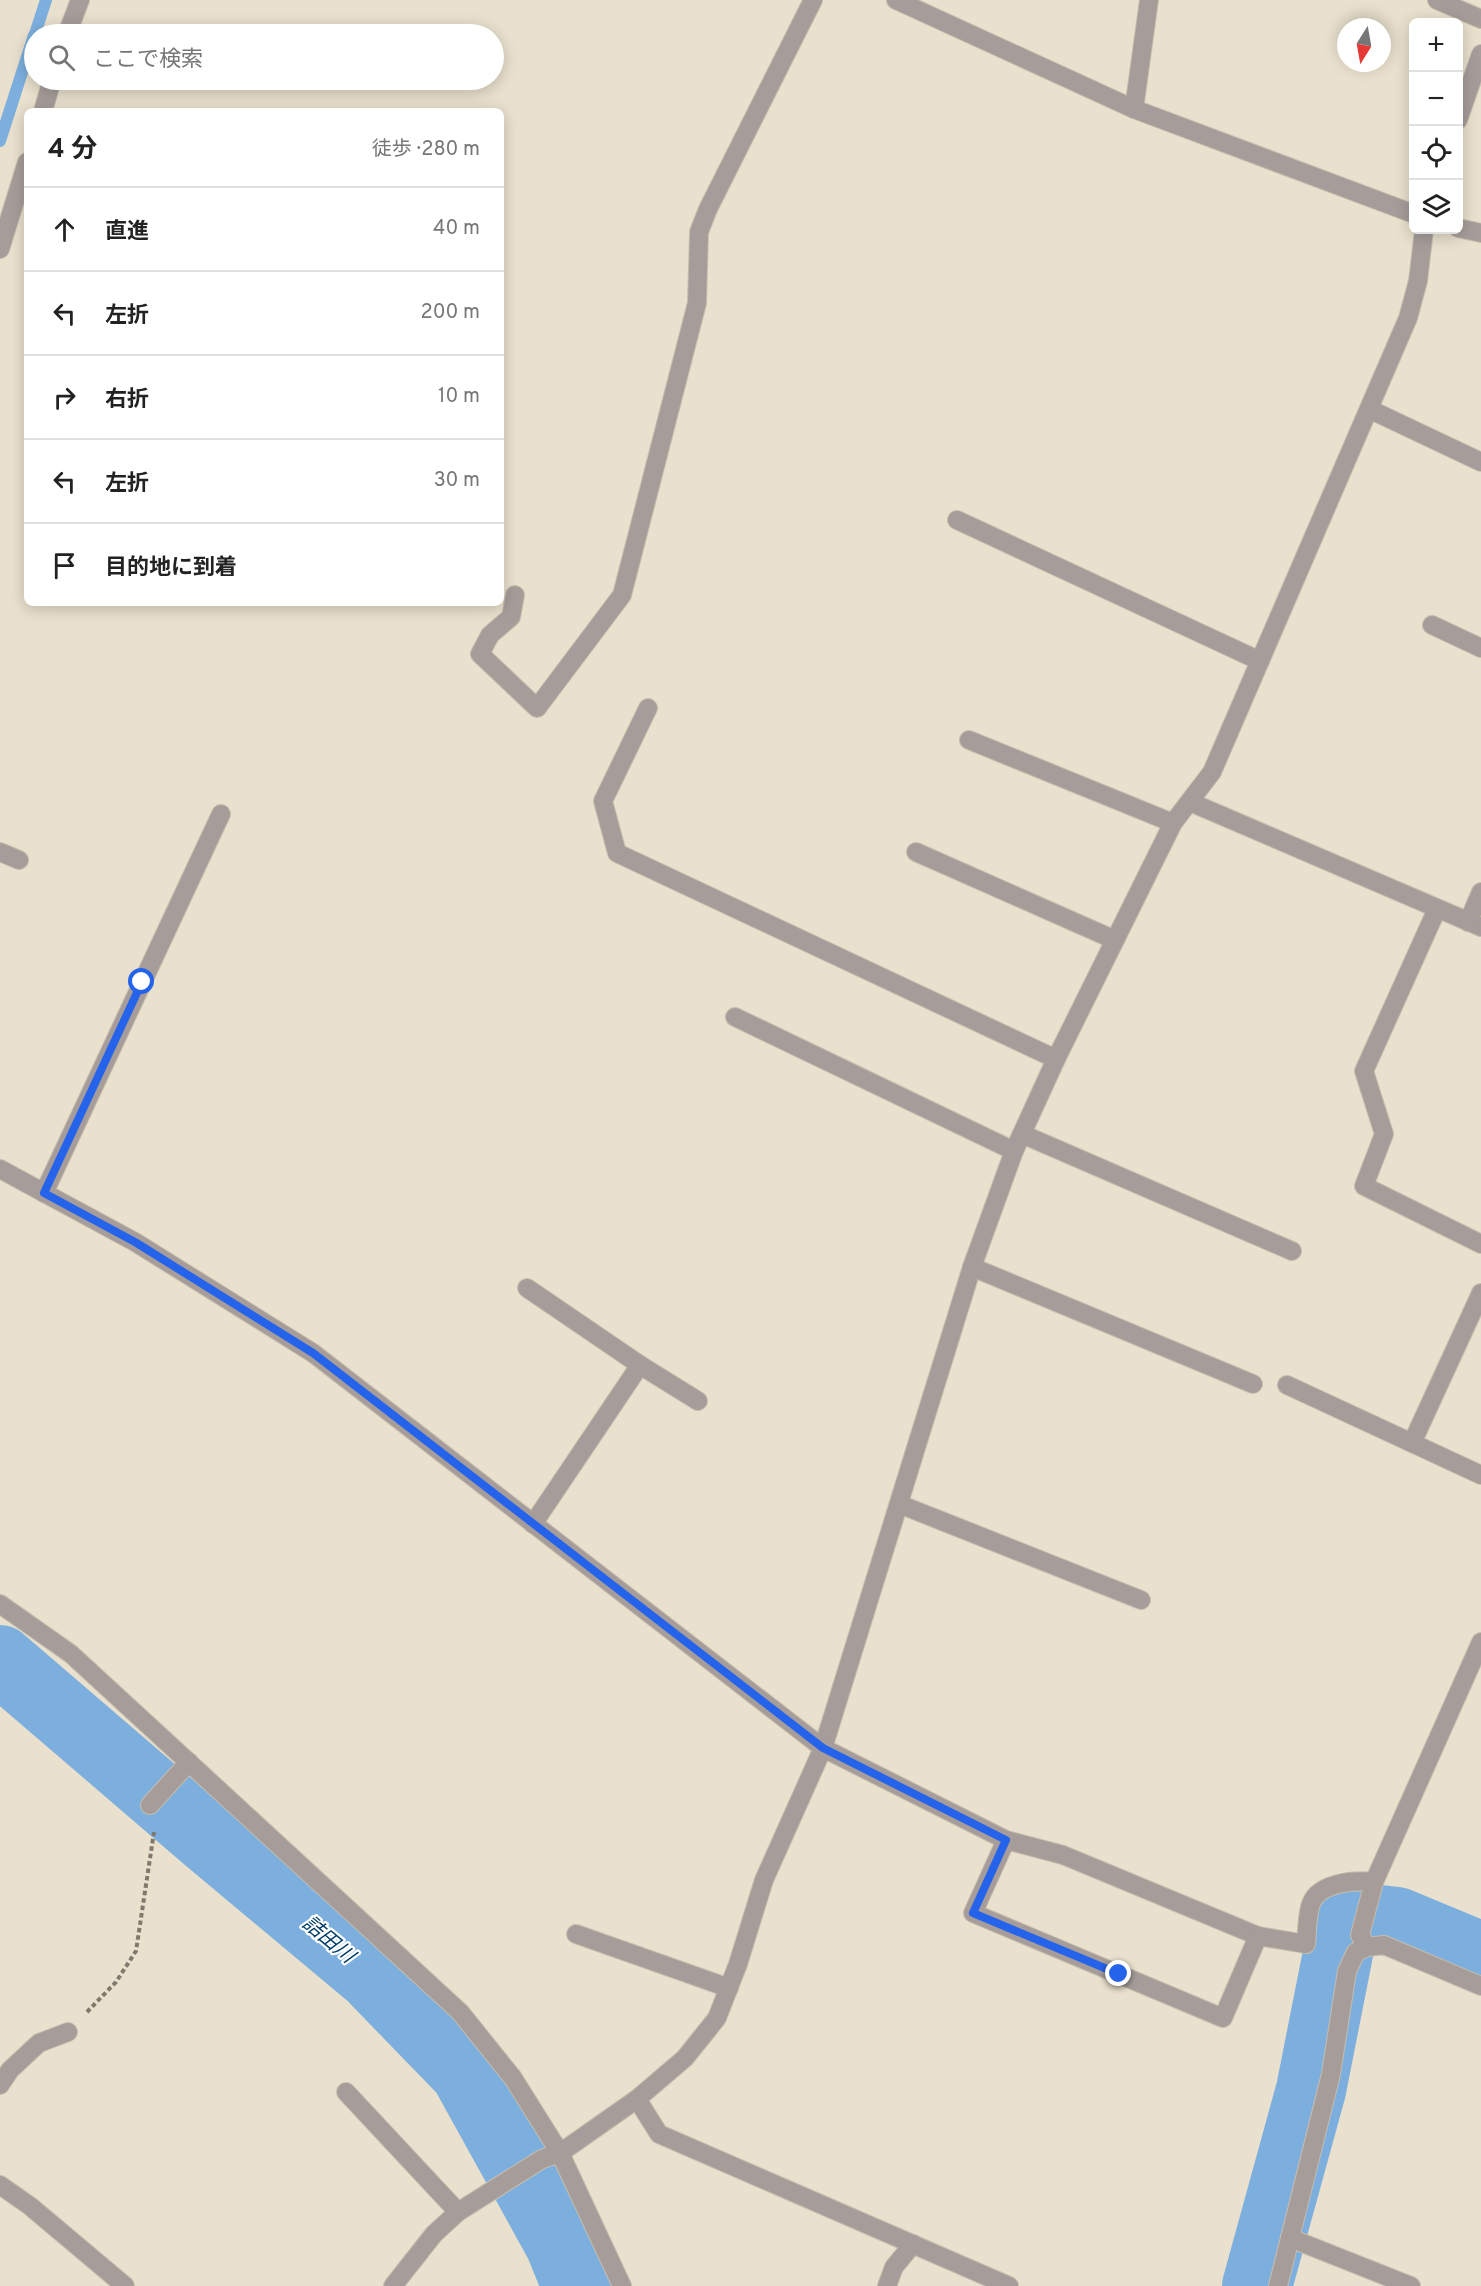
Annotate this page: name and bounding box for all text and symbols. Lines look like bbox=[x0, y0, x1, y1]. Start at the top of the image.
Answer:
north arrow bbox=[1337, 18, 1391, 72]
map controls bbox=[1409, 18, 1463, 234]
button: + bbox=[1409, 18, 1463, 72]
search box bbox=[24, 24, 504, 90]
icon: search bbox=[45, 41, 78, 74]
text: ここで検索 bbox=[93, 47, 203, 74]
button: − bbox=[1409, 72, 1463, 126]
button: locate bbox=[1409, 126, 1463, 180]
text: 4 分 bbox=[48, 134, 97, 167]
text: 徒歩 · 280 m bbox=[372, 137, 480, 163]
button: layers bbox=[1409, 180, 1463, 234]
icon: ahead bbox=[48, 213, 81, 246]
text: 40 m bbox=[433, 216, 480, 242]
text: 直進 bbox=[105, 219, 149, 246]
icon: left bbox=[48, 297, 81, 330]
text: 200 m bbox=[421, 300, 480, 326]
text: 左折 bbox=[105, 303, 149, 330]
icon: right bbox=[48, 381, 81, 414]
text: 10 m bbox=[438, 384, 480, 410]
text: 右折 bbox=[105, 387, 149, 414]
icon: left bbox=[48, 465, 81, 498]
text: 30 m bbox=[434, 468, 480, 494]
text: 左折 bbox=[105, 471, 149, 498]
icon: arrive bbox=[48, 549, 81, 582]
text: 目的地に到着 bbox=[105, 555, 237, 582]
route start bbox=[128, 968, 154, 994]
water label: 詰田川 bbox=[296, 1911, 361, 1971]
route end bbox=[1105, 1960, 1131, 1986]

